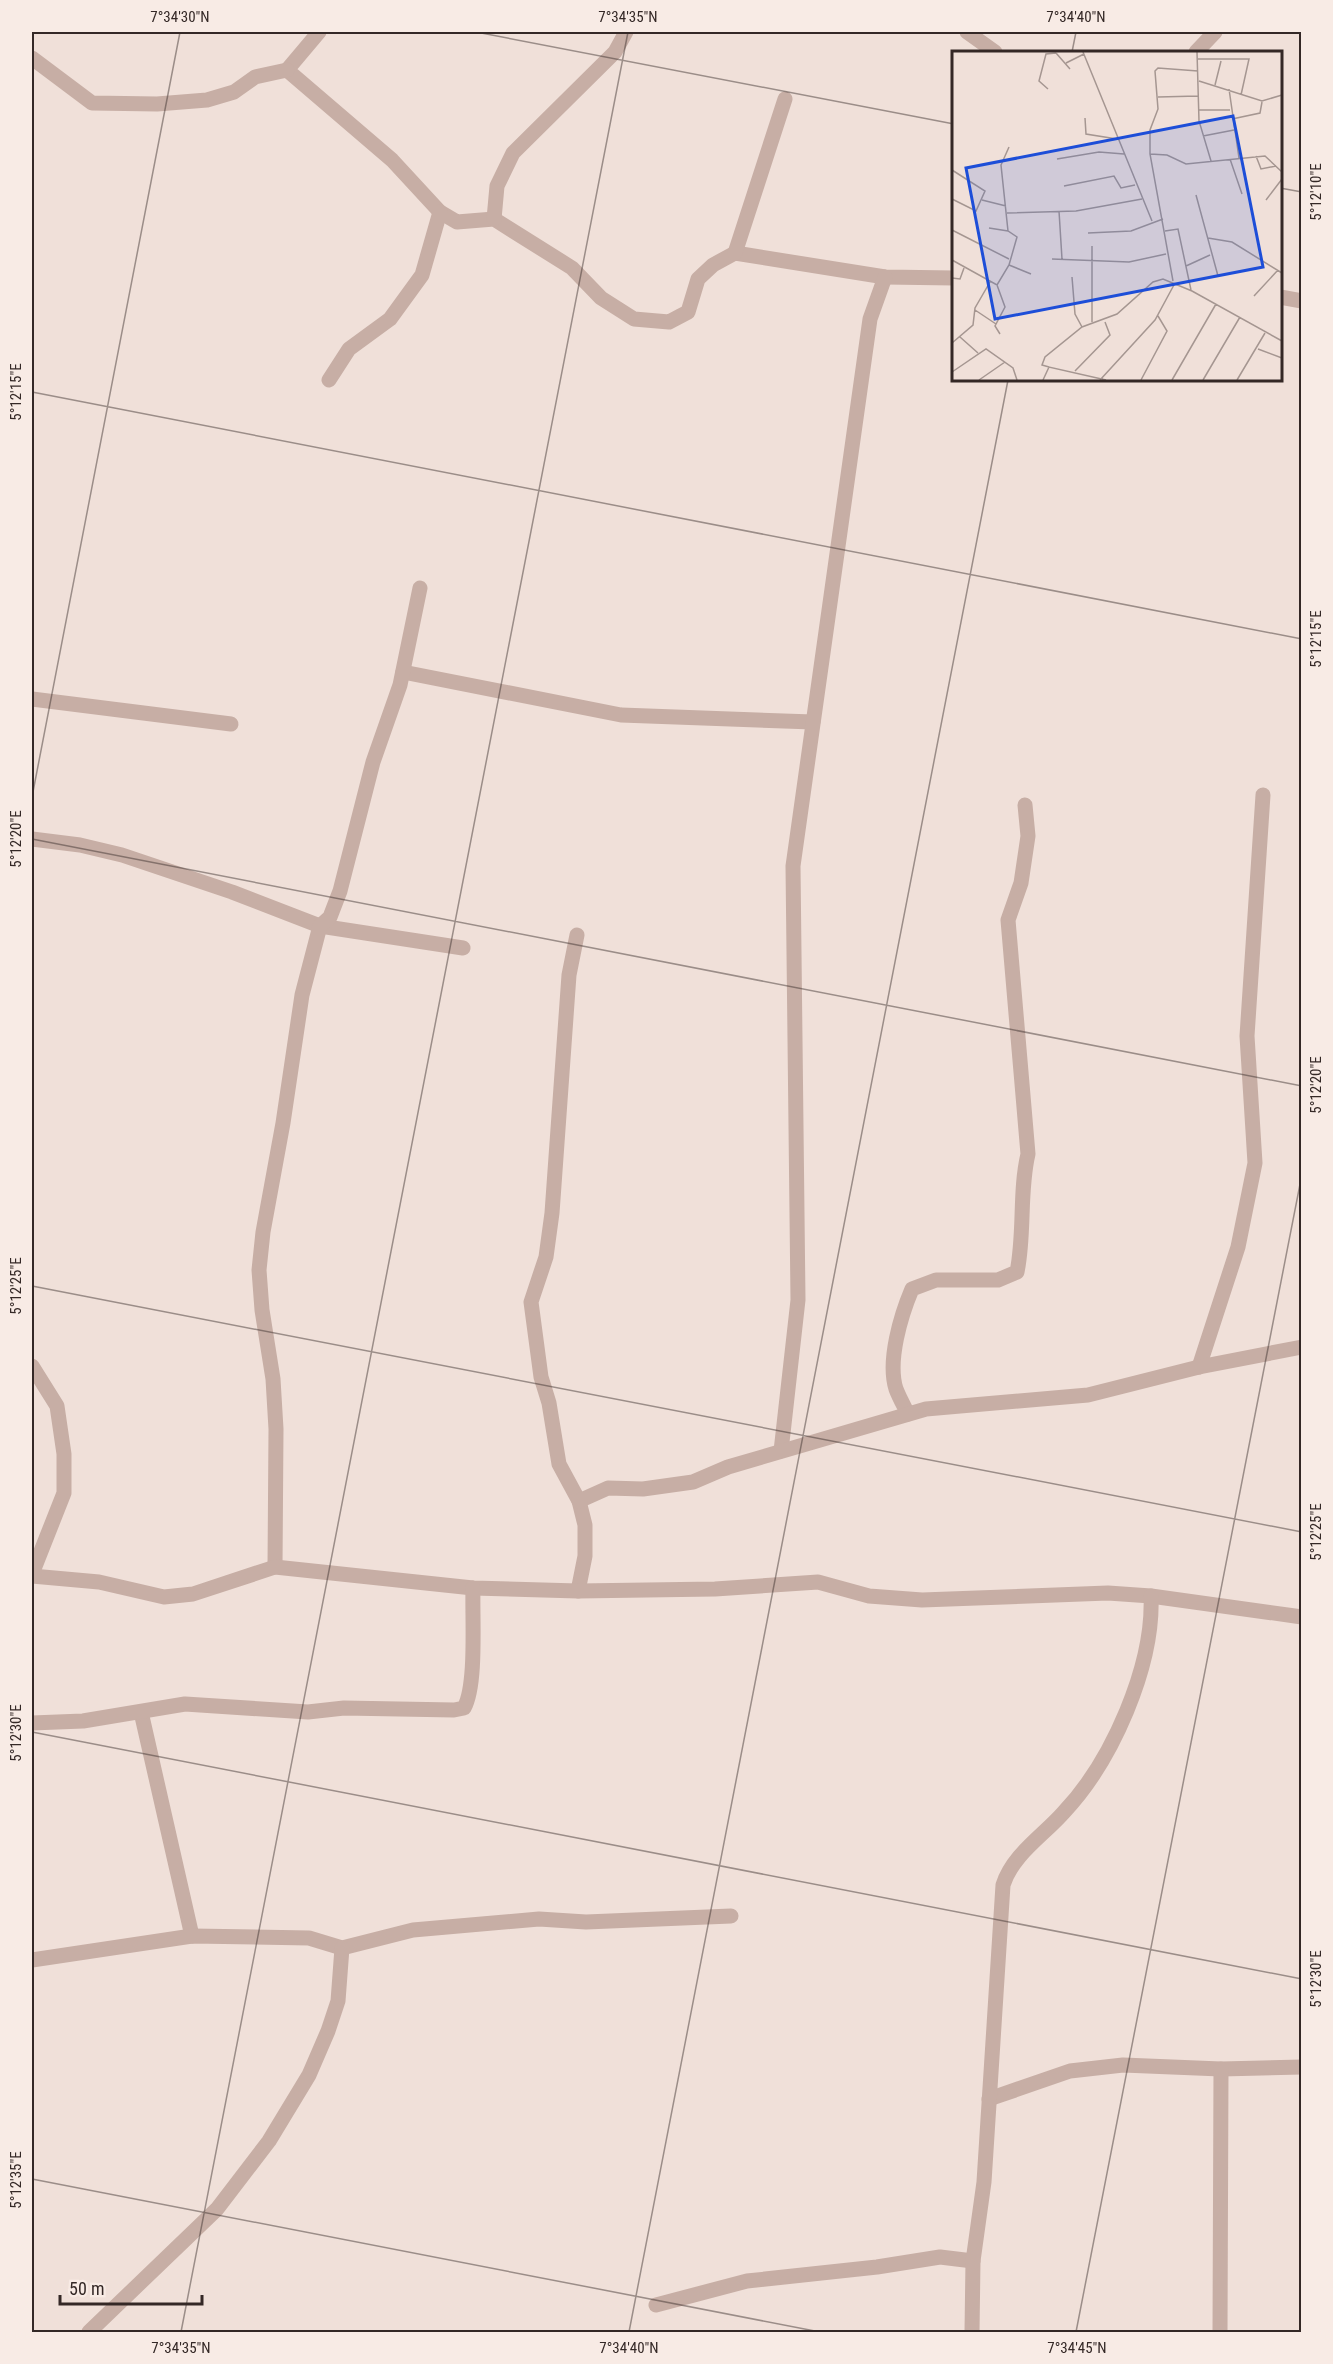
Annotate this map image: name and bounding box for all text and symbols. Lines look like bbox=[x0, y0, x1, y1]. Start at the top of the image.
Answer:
text: 7°34'30"N bbox=[150, 8, 210, 26]
text: 7°34'35"N bbox=[598, 8, 658, 26]
text: 7°34'40"N bbox=[1046, 8, 1106, 26]
inset map bbox=[952, 51, 1282, 381]
text: 5°12'10"E bbox=[1307, 163, 1325, 221]
text: 5°12'15"E bbox=[7, 363, 25, 421]
text: 5°12'15"E bbox=[1307, 610, 1325, 668]
text: 5°12'20"E bbox=[7, 810, 25, 868]
text: 5°12'20"E bbox=[1307, 1056, 1325, 1114]
text: 5°12'25"E bbox=[7, 1257, 25, 1315]
text: 5°12'25"E bbox=[1307, 1503, 1325, 1561]
text: 5°12'30"E bbox=[7, 1704, 25, 1762]
text: 5°12'30"E bbox=[1307, 1950, 1325, 2008]
text: 5°12'35"E bbox=[7, 2151, 25, 2209]
scale bar bbox=[60, 2268, 202, 2306]
text: 50 m bbox=[69, 2278, 104, 2299]
text: 7°34'35"N bbox=[151, 2339, 211, 2357]
text: 7°34'40"N bbox=[599, 2339, 659, 2357]
text: 7°34'45"N bbox=[1047, 2339, 1107, 2357]

